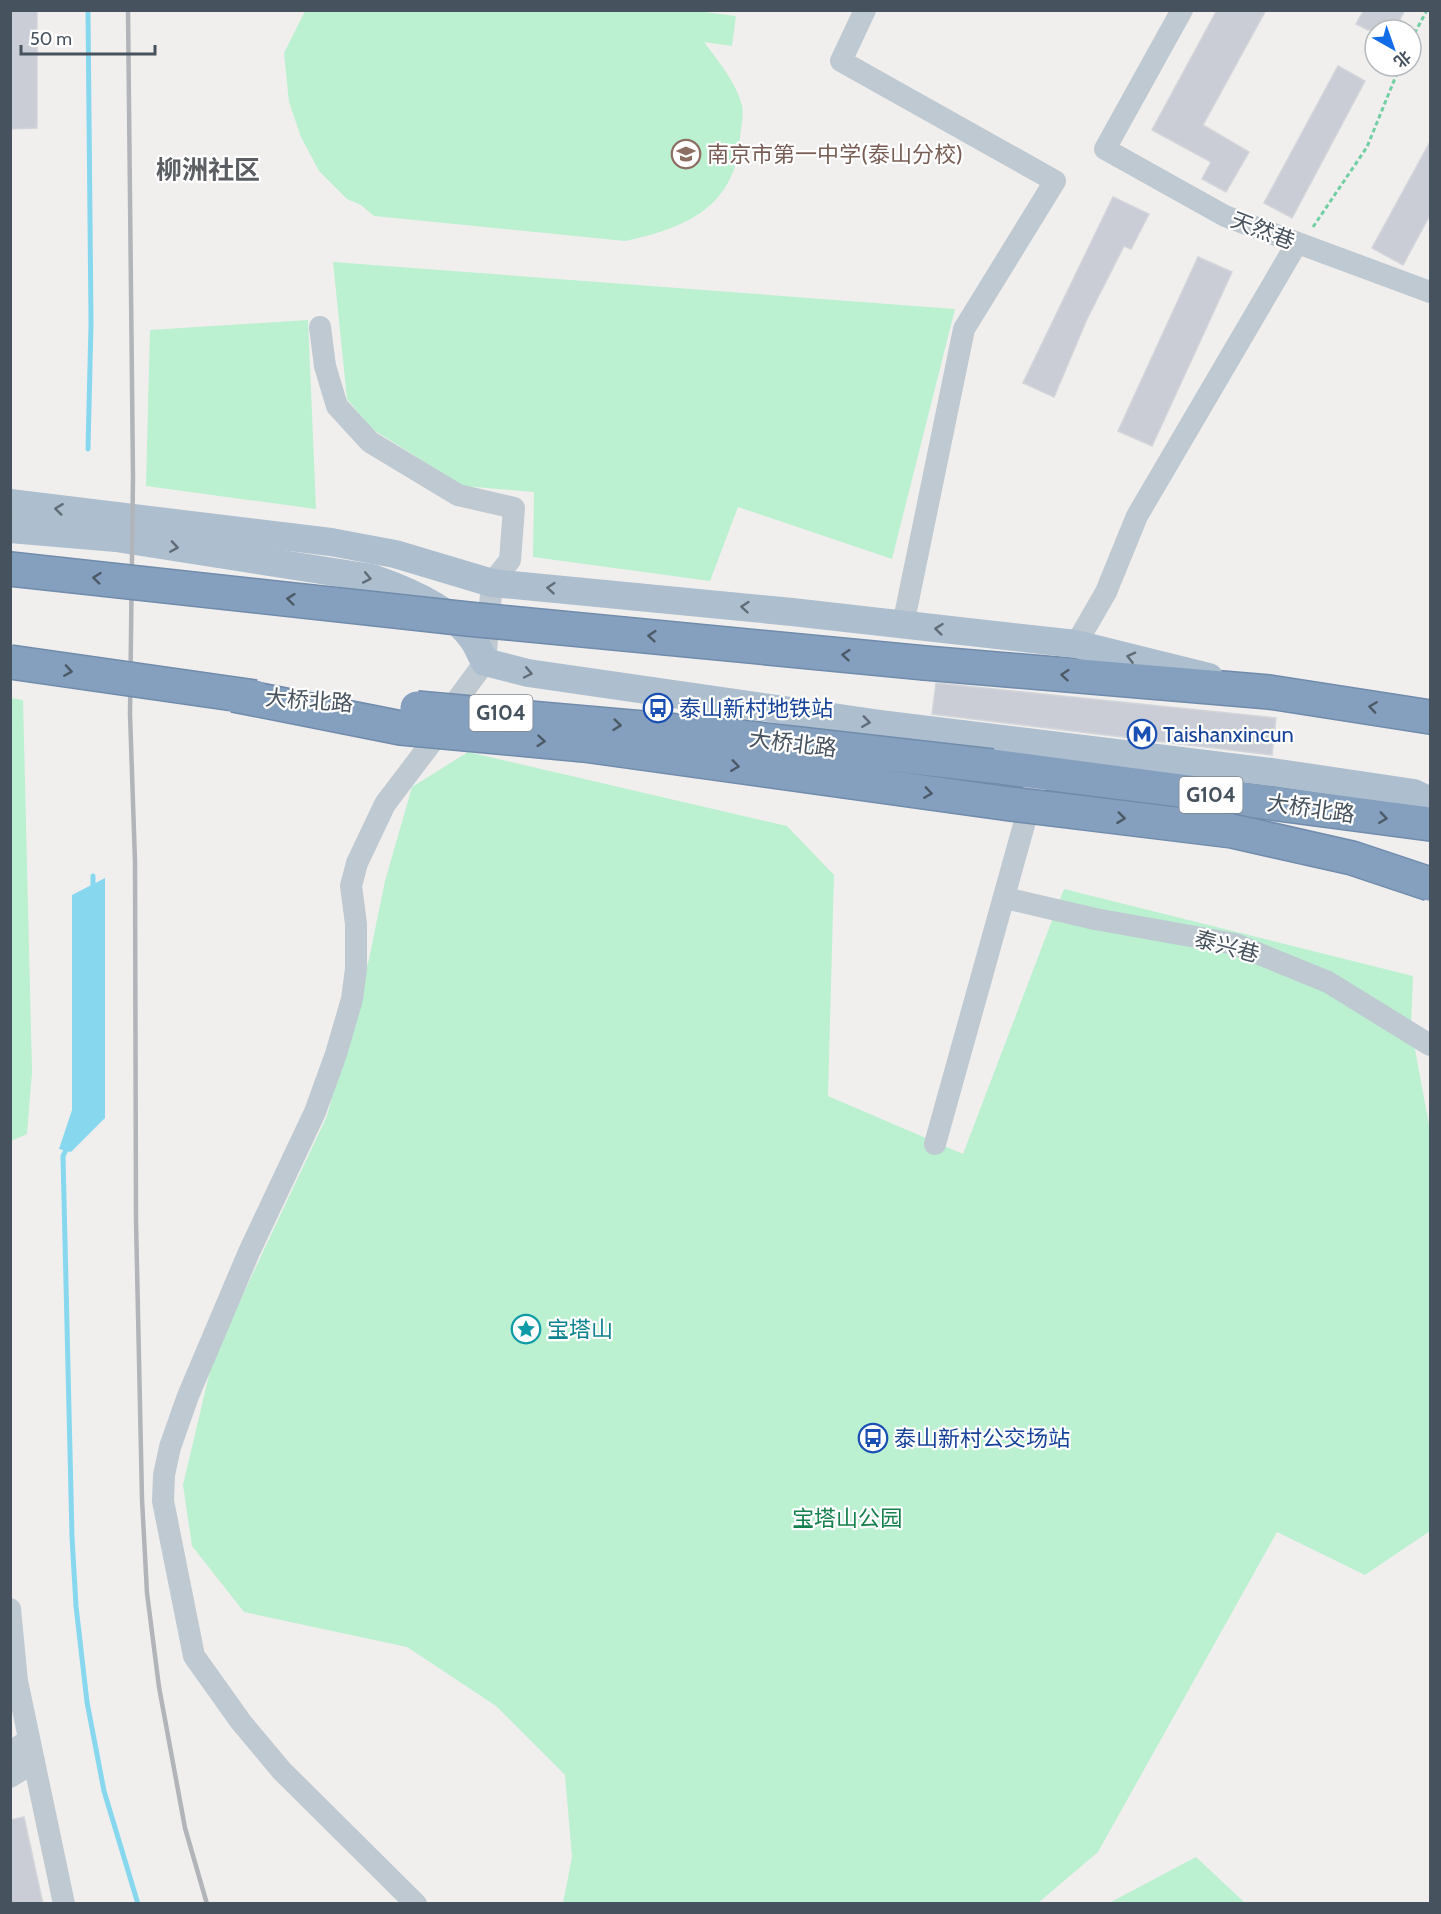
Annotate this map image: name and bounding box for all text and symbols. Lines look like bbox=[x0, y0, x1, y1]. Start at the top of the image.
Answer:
scale bar bbox=[21, 18, 154, 56]
north arrow bbox=[1363, 18, 1423, 78]
text: 50 m bbox=[30, 28, 72, 50]
text: 北 bbox=[1390, 47, 1415, 72]
school or university icon: 南京市第一中学(泰山分校) bbox=[670, 138, 702, 170]
place label: 南京市第一中学(泰山分校) bbox=[707, 141, 963, 168]
district label: 柳洲社区 bbox=[156, 154, 260, 186]
street label: 天然巷 bbox=[1227, 206, 1298, 255]
one-way arrow bbox=[54, 503, 64, 515]
one-way arrow bbox=[170, 541, 179, 553]
one-way arrow bbox=[362, 570, 372, 583]
one-way arrow bbox=[93, 572, 102, 585]
one-way arrow bbox=[546, 582, 555, 595]
one-way arrow bbox=[287, 593, 296, 606]
one-way arrow bbox=[740, 601, 749, 614]
one-way arrow bbox=[934, 623, 943, 635]
one-way arrow bbox=[648, 630, 657, 643]
one-way arrow bbox=[842, 649, 851, 662]
one-way arrow bbox=[1126, 652, 1136, 665]
one-way arrow bbox=[64, 665, 73, 677]
one-way arrow bbox=[522, 665, 532, 678]
one-way arrow bbox=[1060, 669, 1069, 682]
street label: 大桥北路 bbox=[264, 684, 354, 717]
bus stop icon: 泰山新村地铁站 bbox=[642, 692, 674, 724]
road number: G104 bbox=[470, 695, 532, 731]
place label: 泰山新村地铁站 bbox=[679, 695, 833, 722]
one-way arrow bbox=[1368, 702, 1377, 714]
one-way arrow bbox=[861, 715, 871, 727]
one-way arrow bbox=[613, 718, 622, 731]
metro station icon: Taishanxincun bbox=[1126, 718, 1158, 750]
place label: Taishanxincun bbox=[1163, 721, 1294, 748]
street label: 大桥北路 bbox=[748, 725, 838, 762]
one-way arrow bbox=[537, 734, 546, 747]
one-way arrow bbox=[730, 759, 739, 771]
road number: G104 bbox=[1180, 777, 1242, 813]
one-way arrow bbox=[923, 786, 932, 798]
street label: 大桥北路 bbox=[1265, 789, 1356, 828]
one-way arrow bbox=[1116, 811, 1126, 824]
one-way arrow bbox=[1378, 811, 1388, 823]
street label: 泰兴巷 bbox=[1191, 925, 1262, 968]
place icon: 宝塔山 bbox=[510, 1313, 542, 1345]
place label: 宝塔山 bbox=[547, 1316, 613, 1343]
bus stop icon: 泰山新村公交场站 bbox=[857, 1422, 889, 1454]
place label: 泰山新村公交场站 bbox=[894, 1425, 1070, 1452]
park label: 宝塔山公园 bbox=[792, 1505, 902, 1532]

